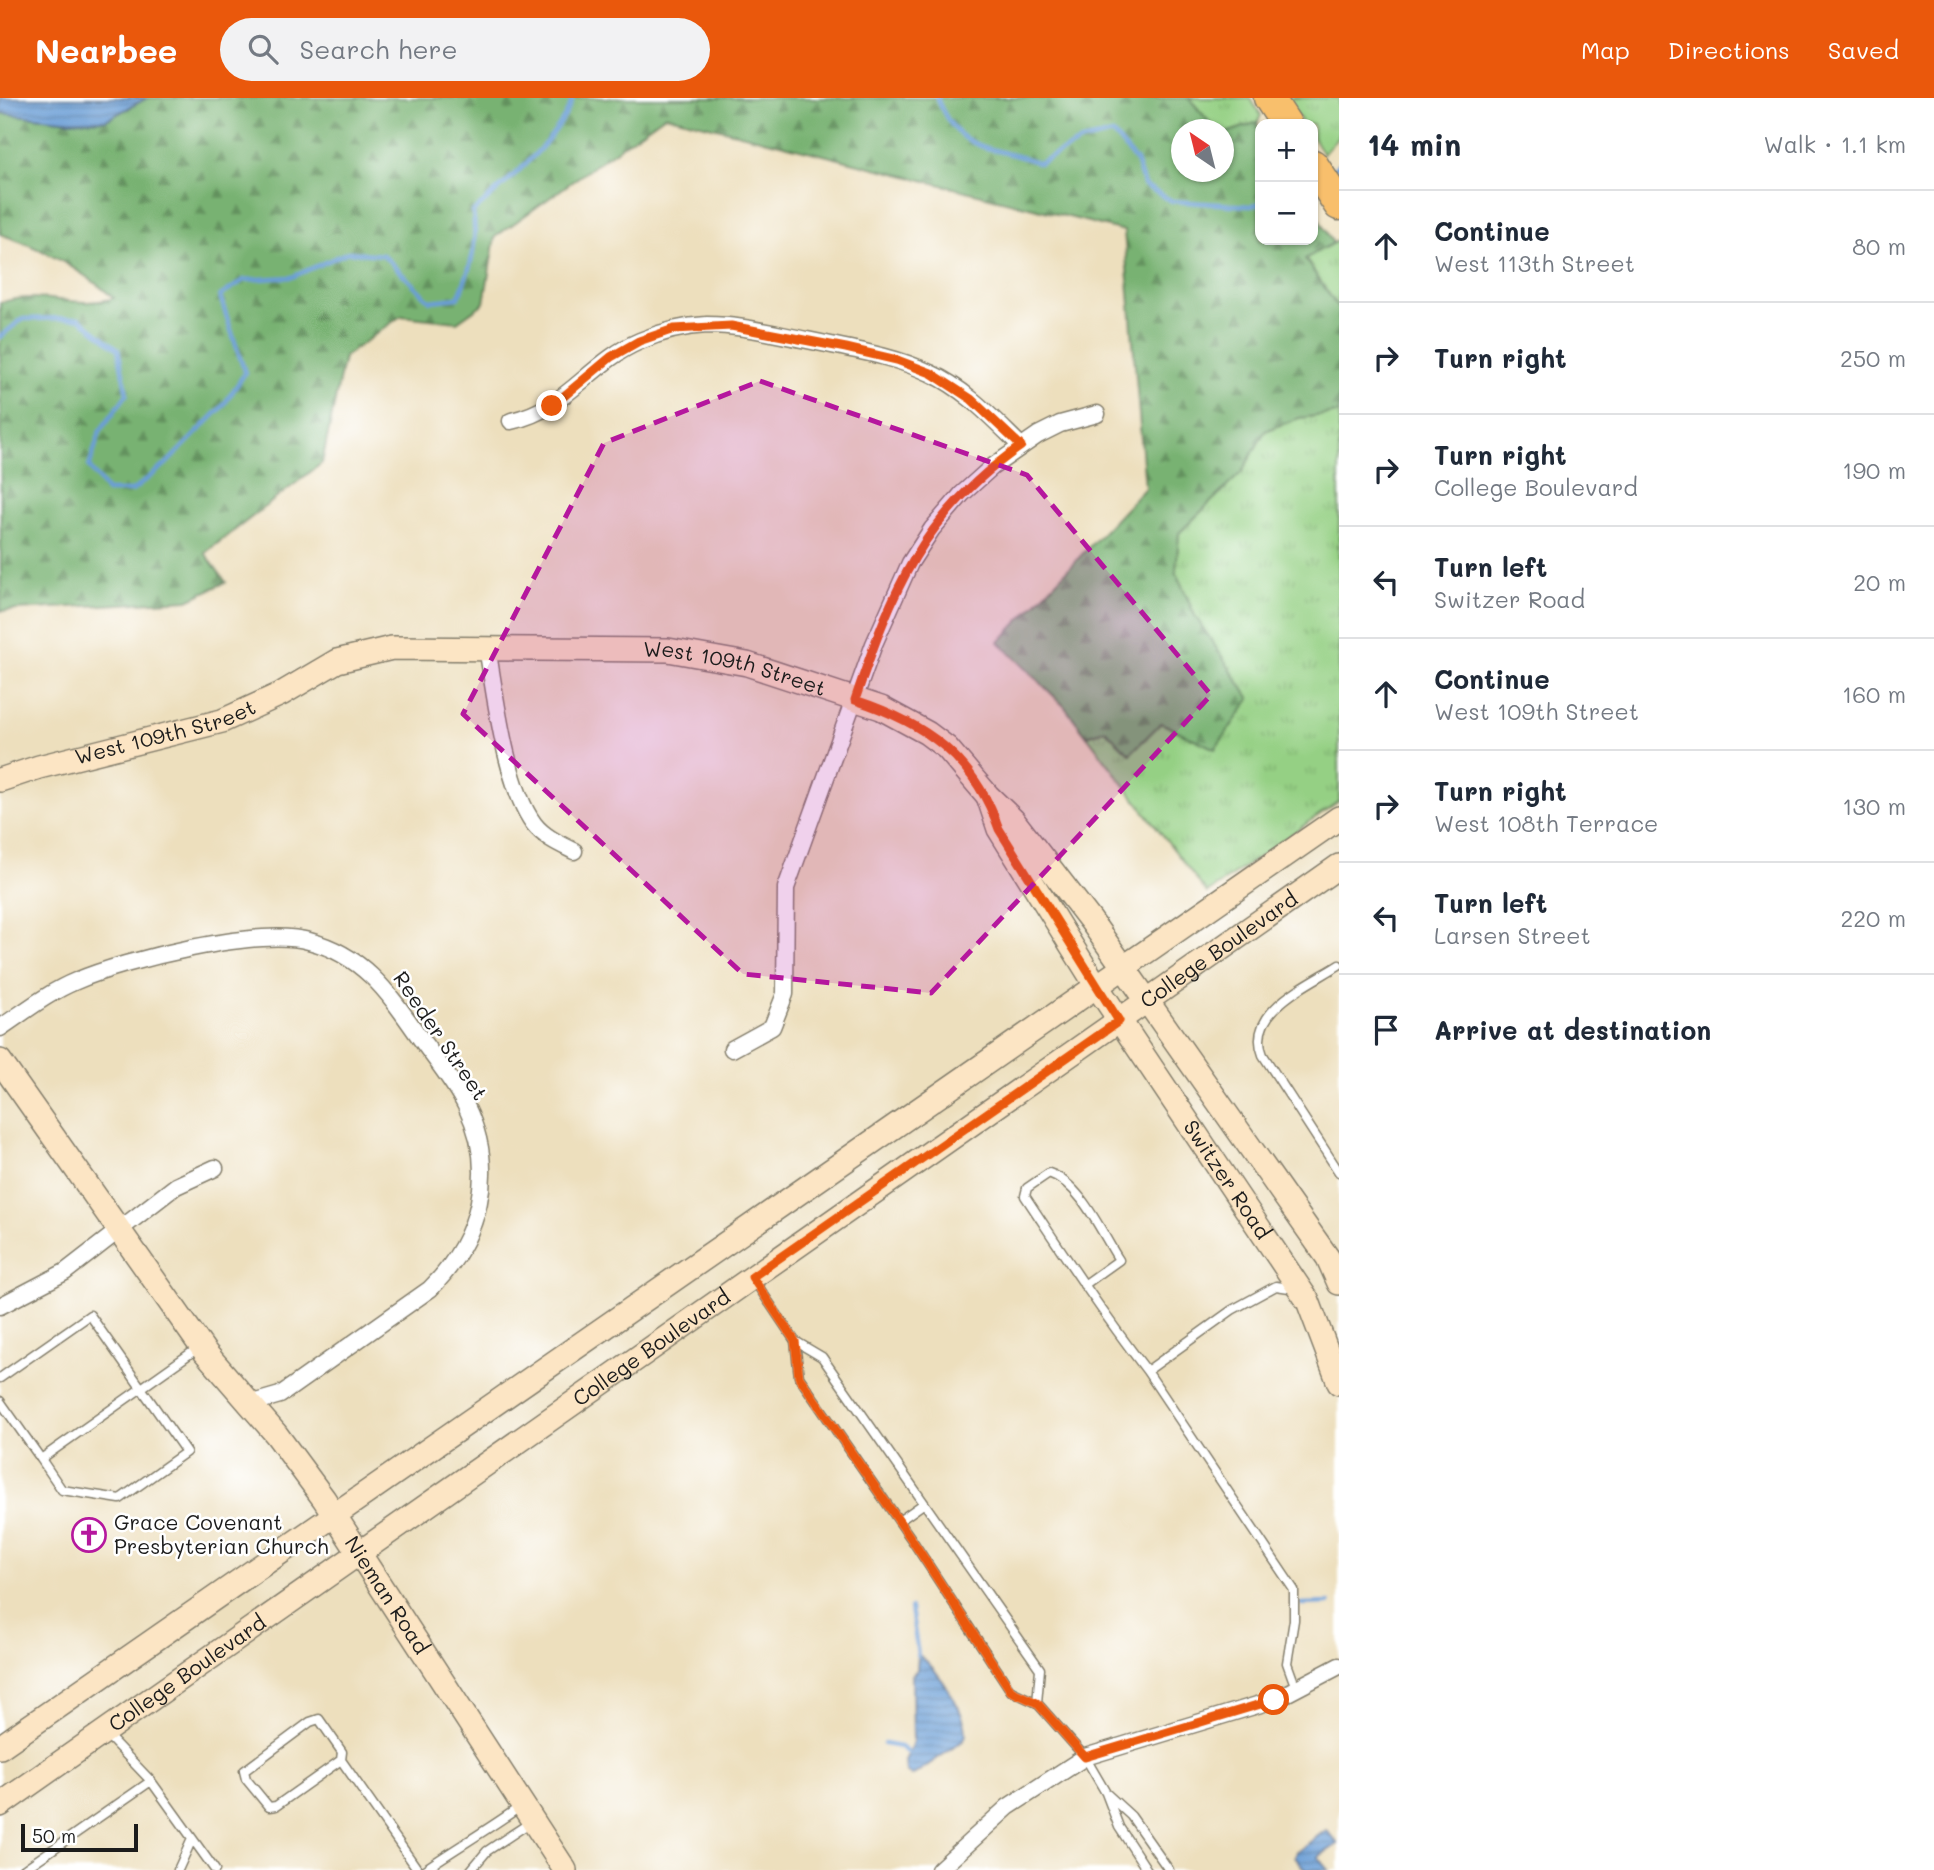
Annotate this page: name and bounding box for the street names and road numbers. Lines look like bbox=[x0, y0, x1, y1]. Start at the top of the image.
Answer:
street label: West 109th Street bbox=[643, 634, 830, 701]
street label: West 109th Street bbox=[72, 692, 260, 770]
street label: College Boulevard bbox=[1134, 884, 1302, 1013]
street label: Reeder Street bbox=[388, 965, 494, 1105]
street label: Switzer Road bbox=[1178, 1114, 1278, 1244]
street label: College Boulevard bbox=[567, 1282, 735, 1411]
street label: Nieman Road bbox=[340, 1530, 436, 1659]
street label: College Boulevard bbox=[103, 1608, 271, 1737]

